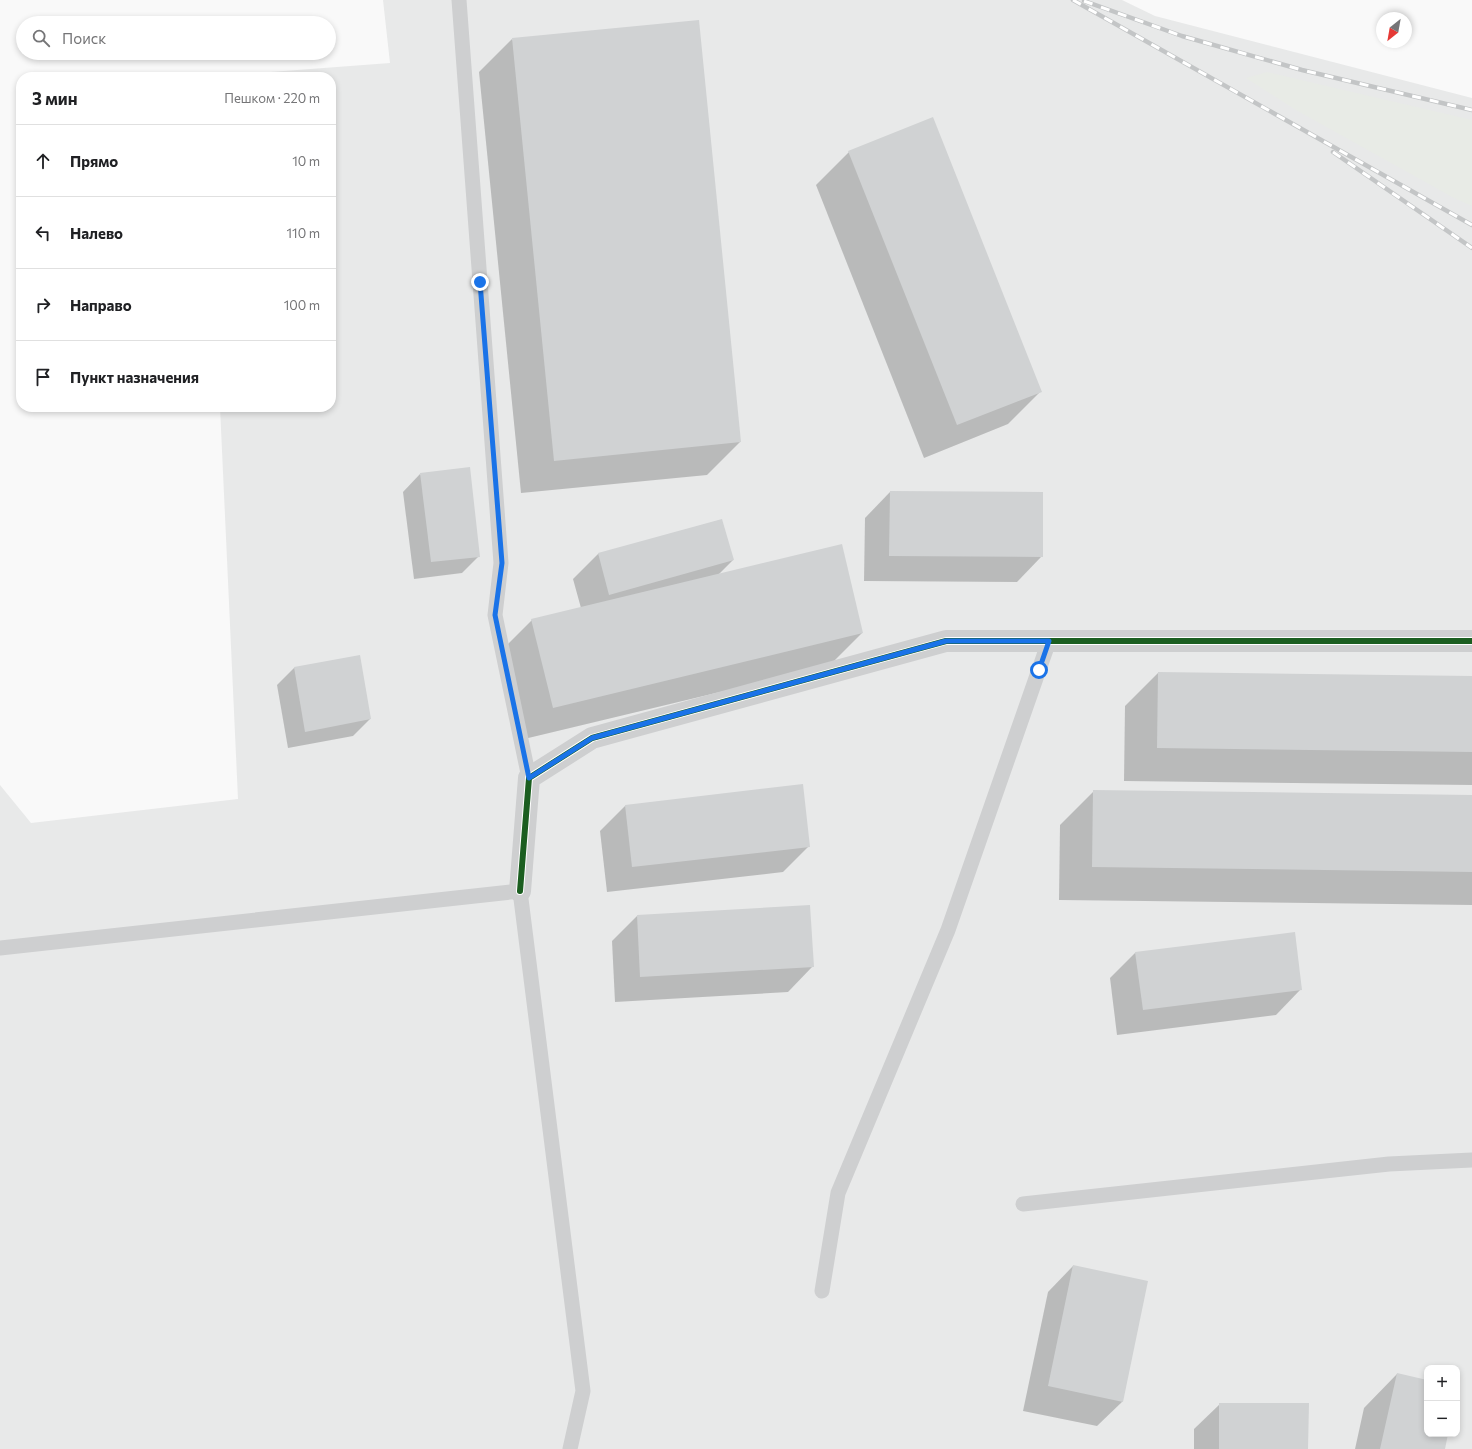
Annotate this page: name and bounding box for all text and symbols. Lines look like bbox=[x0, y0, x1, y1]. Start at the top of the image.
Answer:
north arrow bbox=[1376, 12, 1412, 48]
search box bbox=[16, 16, 336, 60]
icon: search bbox=[30, 27, 52, 49]
text: Поиск bbox=[62, 29, 106, 47]
text: 3 мин bbox=[32, 88, 78, 109]
text: Пешком · 220 m bbox=[224, 90, 320, 106]
icon: ahead bbox=[32, 150, 54, 172]
text: Прямо bbox=[70, 152, 118, 170]
text: 10 m bbox=[292, 153, 320, 169]
icon: left bbox=[32, 222, 54, 244]
text: Налево bbox=[70, 224, 123, 242]
text: 110 m bbox=[287, 225, 320, 241]
route end bbox=[471, 273, 489, 291]
icon: right bbox=[32, 294, 54, 316]
text: Направо bbox=[70, 296, 132, 314]
text: 100 m bbox=[284, 297, 320, 313]
icon: arrive bbox=[32, 366, 54, 388]
text: Пункт назначения bbox=[70, 368, 199, 386]
route start bbox=[1030, 661, 1048, 679]
map controls bbox=[1424, 1365, 1460, 1437]
button: + bbox=[1424, 1365, 1460, 1401]
button: − bbox=[1424, 1401, 1460, 1437]

